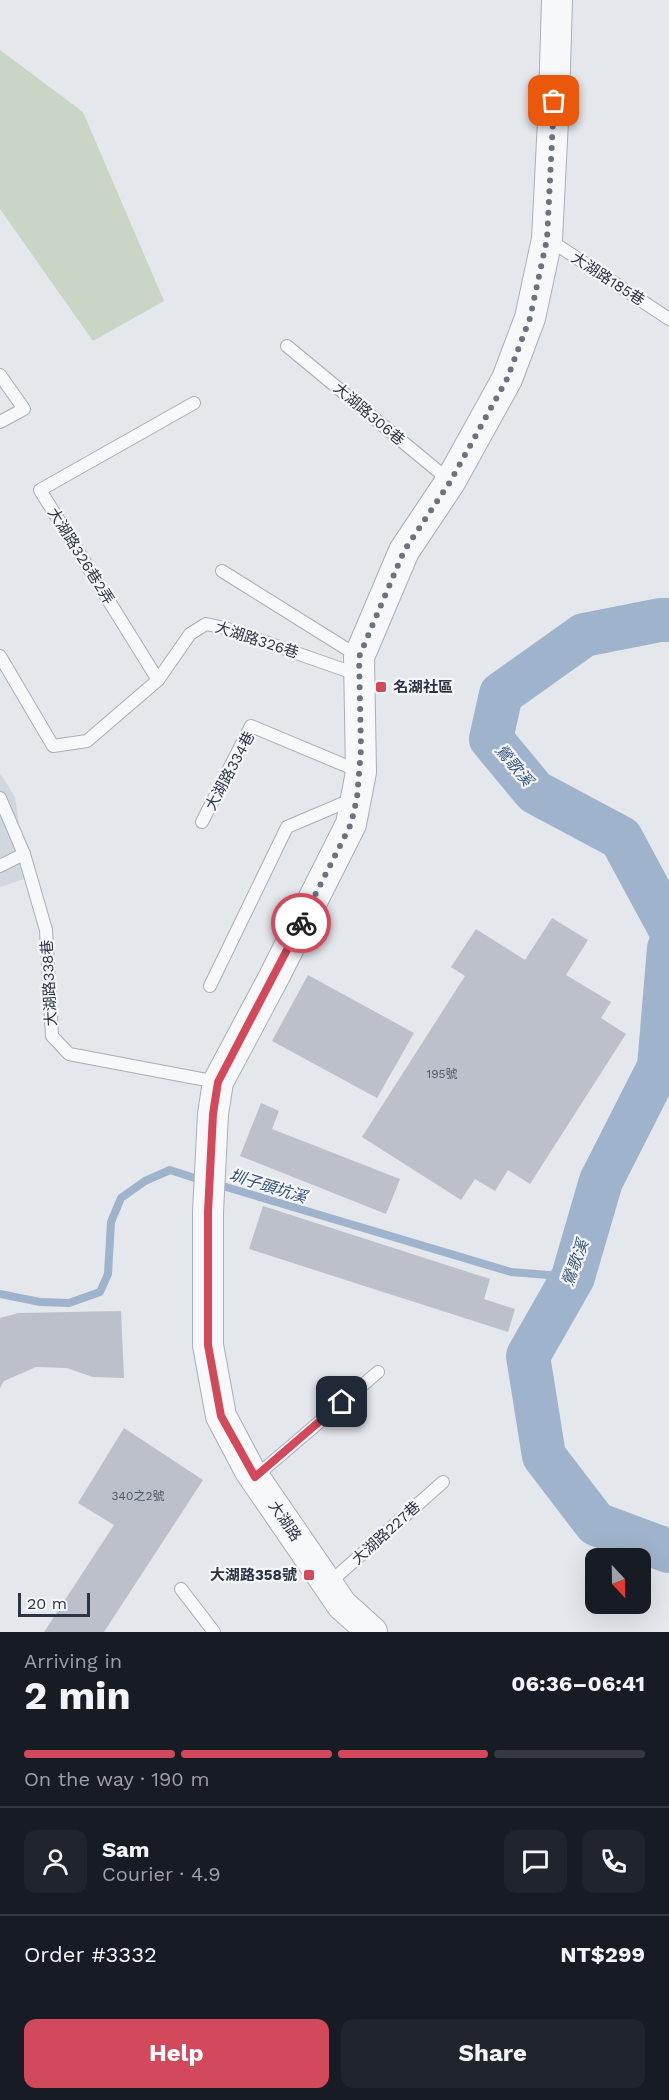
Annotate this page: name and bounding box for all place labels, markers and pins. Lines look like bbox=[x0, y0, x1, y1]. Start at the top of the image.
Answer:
pin bbox=[528, 75, 579, 126]
place label: 名湖社區 bbox=[393, 678, 453, 696]
marker: 名湖社區 bbox=[374, 680, 388, 694]
pin bbox=[316, 1376, 367, 1427]
place label: 大湖路358號 bbox=[210, 1566, 297, 1584]
marker: 大湖路358號 bbox=[302, 1568, 316, 1582]

